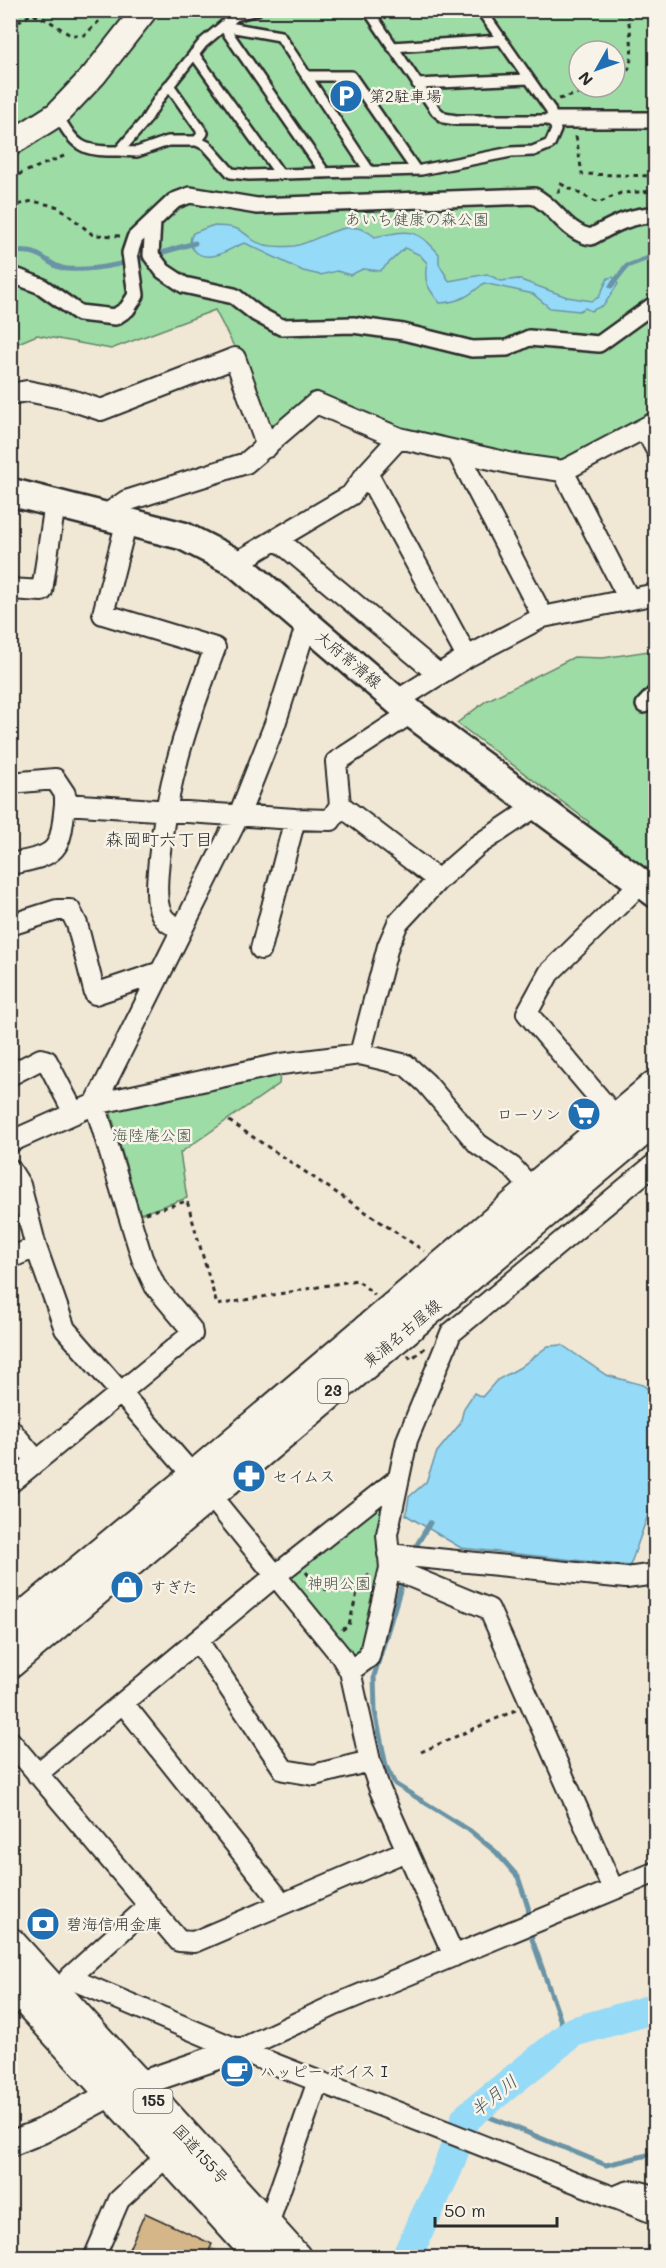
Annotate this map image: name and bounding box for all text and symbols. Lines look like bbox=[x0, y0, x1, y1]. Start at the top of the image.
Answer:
north arrow bbox=[567, 39, 627, 99]
text: N bbox=[573, 68, 597, 90]
parking icon: 第2駐車場 bbox=[328, 78, 364, 114]
place label: 第2駐車場 bbox=[369, 85, 442, 106]
park label: あいち健康の森公園 bbox=[345, 208, 489, 229]
street label: 大府常滑線 bbox=[312, 625, 387, 692]
district label: 森岡町六丁目 bbox=[105, 827, 213, 851]
supermarket icon: ローソン bbox=[566, 1096, 602, 1132]
place label: ローソン bbox=[497, 1103, 561, 1124]
park label: 海陸庵公園 bbox=[112, 1124, 192, 1145]
street label: 東浦名古屋線 bbox=[358, 1294, 445, 1372]
road number: 23 bbox=[318, 1379, 348, 1403]
pharmacy icon: セイムス bbox=[231, 1458, 267, 1494]
place label: セイムス bbox=[272, 1465, 335, 1486]
shop icon: すぎた bbox=[109, 1569, 145, 1605]
park label: 神明公園 bbox=[307, 1572, 371, 1593]
place label: すぎた bbox=[150, 1576, 198, 1597]
bank icon: 碧海信用金庫 bbox=[25, 1906, 61, 1942]
place label: 碧海信用金庫 bbox=[66, 1913, 162, 1934]
cafe icon: ハッピー ボイス I bbox=[219, 2053, 255, 2089]
place label: ハッピー ボイス I bbox=[260, 2060, 388, 2081]
water label: 半月川 bbox=[465, 2069, 522, 2122]
road number: 155 bbox=[134, 2089, 172, 2113]
street label: 国道155号 bbox=[169, 2119, 234, 2188]
scale bar bbox=[435, 2190, 556, 2228]
text: 50 m bbox=[444, 2198, 486, 2222]

